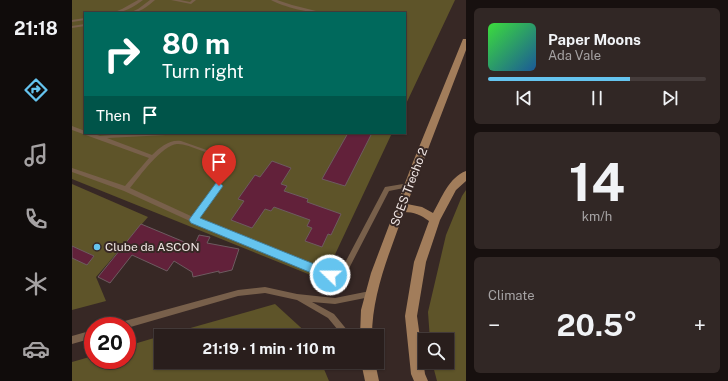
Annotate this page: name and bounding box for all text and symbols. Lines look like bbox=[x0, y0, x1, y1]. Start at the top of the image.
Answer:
text: 21:18 bbox=[14, 18, 58, 39]
text: 80 m bbox=[162, 27, 230, 60]
icon: right bbox=[96, 28, 148, 80]
text: Paper Moons bbox=[548, 31, 641, 48]
text: Ada Vale bbox=[548, 48, 601, 63]
text: Turn right bbox=[162, 61, 244, 82]
icon: directions bbox=[22, 76, 50, 104]
icon: previous bbox=[513, 87, 535, 109]
icon: pause bbox=[586, 87, 608, 109]
icon: next bbox=[659, 87, 681, 109]
icon: arrive bbox=[139, 104, 161, 126]
text: Then bbox=[96, 107, 131, 124]
icon: music bbox=[22, 141, 50, 169]
pin bbox=[202, 145, 236, 186]
street label: SCES Trecho 2 bbox=[388, 146, 430, 228]
icon: arrive bbox=[208, 151, 230, 173]
text: 14 bbox=[569, 152, 625, 213]
icon: phone bbox=[22, 205, 50, 233]
text: km/h bbox=[582, 209, 612, 224]
place label: Clube da ASCON bbox=[105, 240, 199, 254]
marker: Clube da ASCON bbox=[92, 242, 102, 252]
position arrow bbox=[309, 254, 351, 296]
icon: climate bbox=[22, 270, 50, 298]
text: Climate bbox=[488, 288, 535, 303]
text: 20.5° bbox=[557, 307, 637, 343]
text: − bbox=[488, 312, 500, 338]
text: + bbox=[694, 312, 706, 338]
speed limit sign: 20 bbox=[84, 317, 136, 369]
map controls bbox=[418, 333, 454, 369]
button: search bbox=[418, 333, 454, 369]
icon: car bbox=[22, 335, 50, 363]
text: 21:19 · 1 min · 110 m bbox=[202, 340, 336, 357]

